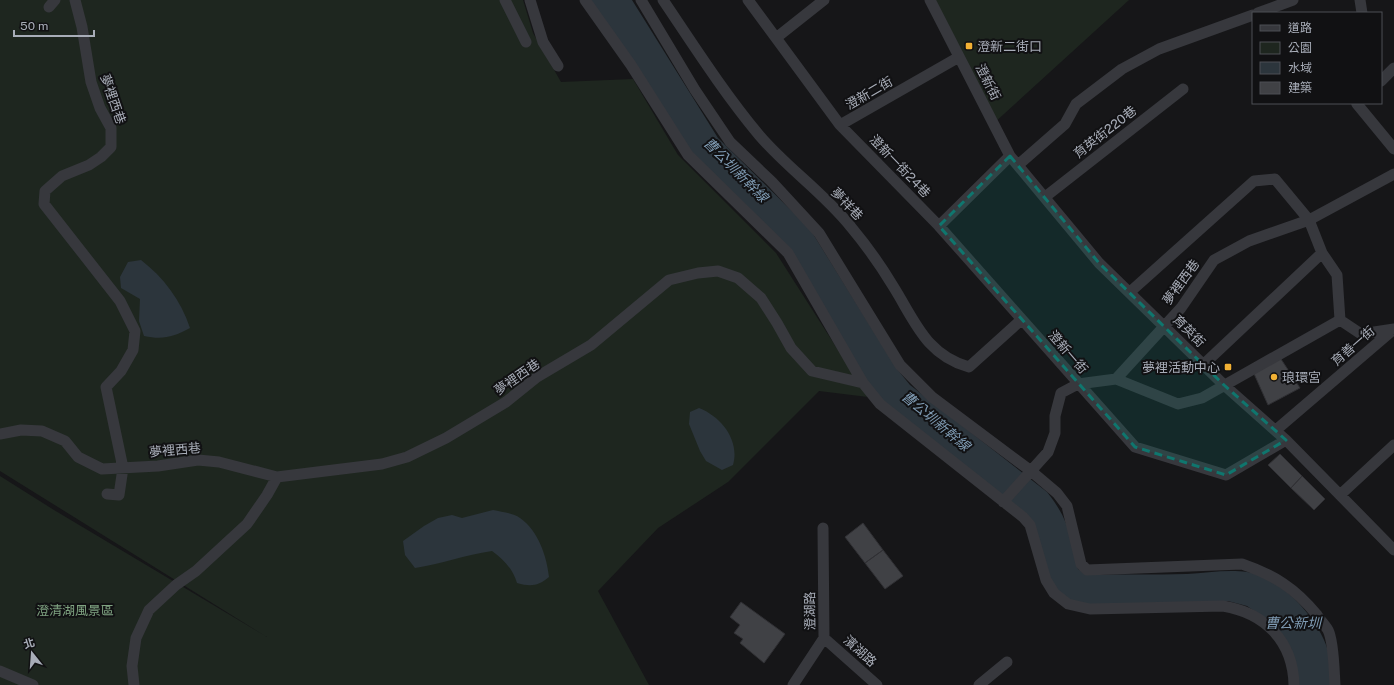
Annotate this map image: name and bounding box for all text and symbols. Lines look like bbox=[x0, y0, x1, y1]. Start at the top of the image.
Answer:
scale bar bbox=[14, 12, 94, 38]
legend bbox=[1252, 12, 1382, 104]
text: 50 m bbox=[20, 19, 48, 33]
text: 道路 bbox=[1288, 21, 1312, 35]
place label: 澄新二街口 bbox=[977, 39, 1042, 54]
marker: 澄新二街口 bbox=[964, 41, 974, 51]
text: 公園 bbox=[1288, 41, 1312, 55]
street label: 澄新街 bbox=[972, 61, 1004, 103]
text: 水域 bbox=[1288, 61, 1312, 75]
street label: 夢裡西巷 bbox=[97, 72, 129, 126]
street label: 澄新二街 bbox=[843, 74, 895, 112]
text: 建築 bbox=[1288, 81, 1312, 95]
street label: 育英街220巷 bbox=[1071, 103, 1139, 161]
street label: 澄新一街24巷 bbox=[866, 132, 934, 200]
water label: 曹公圳新幹線 bbox=[701, 135, 773, 207]
street label: 夢祥巷 bbox=[828, 185, 866, 223]
street label: 夢裡西巷 bbox=[1160, 257, 1202, 307]
street label: 育英街 bbox=[1170, 312, 1208, 350]
street label: 育善一街 bbox=[1328, 323, 1378, 369]
street label: 澄新一街 bbox=[1045, 327, 1091, 377]
street label: 夢裡西巷 bbox=[491, 356, 543, 398]
place label: 夢裡活動中心 bbox=[1142, 360, 1220, 375]
marker: 夢裡活動中心 bbox=[1223, 362, 1233, 372]
place label: 琅環宮 bbox=[1282, 370, 1321, 385]
marker: 琅環宮 bbox=[1269, 372, 1279, 382]
water label: 曹公圳新幹線 bbox=[899, 388, 975, 455]
street label: 夢裡西巷 bbox=[148, 440, 202, 460]
street label: 澄湖路 bbox=[802, 591, 818, 631]
park label: 澄清湖風景區 bbox=[36, 603, 114, 618]
water label: 曹公新圳 bbox=[1265, 615, 1323, 631]
street label: 濱湖路 bbox=[840, 632, 880, 670]
north arrow bbox=[12, 633, 52, 673]
text: 北 bbox=[22, 636, 36, 651]

